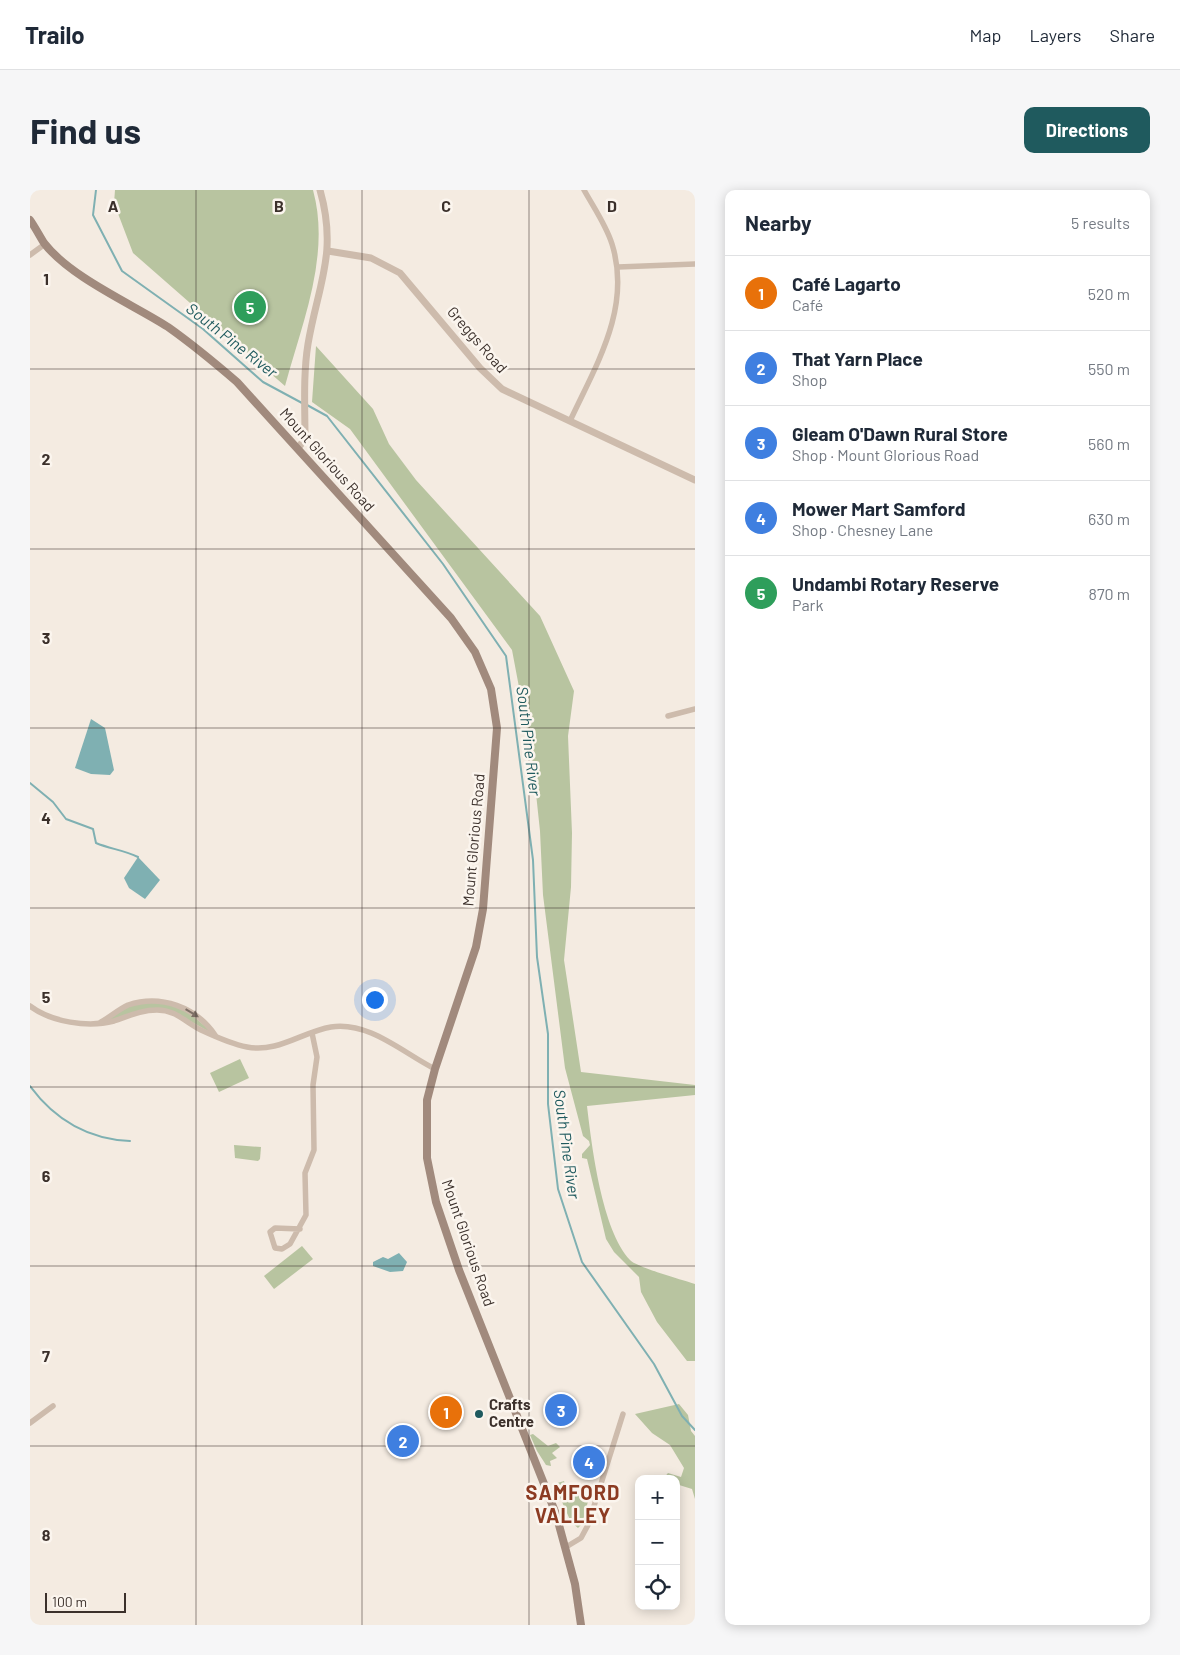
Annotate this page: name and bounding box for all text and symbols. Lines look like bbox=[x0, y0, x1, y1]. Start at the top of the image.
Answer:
text: Trailo bbox=[25, 20, 85, 49]
text: Map bbox=[969, 24, 1001, 46]
text: Layers bbox=[1029, 24, 1082, 46]
text: Share bbox=[1110, 24, 1155, 46]
button: Directions bbox=[1024, 107, 1150, 153]
text: Find us bbox=[30, 109, 141, 151]
text: A bbox=[108, 196, 119, 215]
text: B bbox=[274, 196, 284, 215]
text: C bbox=[441, 196, 451, 215]
text: D bbox=[607, 196, 617, 215]
text: Nearby bbox=[745, 210, 811, 235]
text: 5 results bbox=[1071, 213, 1130, 232]
text: 1 bbox=[43, 269, 49, 288]
text: Café Lagarto bbox=[792, 272, 901, 295]
text: 1 bbox=[758, 284, 764, 303]
text: 520 m bbox=[1088, 284, 1130, 303]
pin: 5 bbox=[234, 288, 266, 326]
text: Café bbox=[792, 295, 823, 314]
water label: South Pine River bbox=[183, 298, 283, 382]
street label: Greggs Road bbox=[444, 303, 511, 376]
text: That Yarn Place bbox=[792, 347, 923, 370]
text: 2 bbox=[757, 359, 765, 378]
text: 550 m bbox=[1088, 359, 1130, 378]
text: Shop bbox=[792, 370, 827, 389]
street label: Mount Glorious Road bbox=[276, 404, 379, 515]
text: Gleam O'Dawn Rural Store bbox=[792, 422, 1008, 445]
text: 3 bbox=[757, 434, 765, 453]
text: 560 m bbox=[1088, 434, 1130, 453]
text: Shop · Mount Glorious Road bbox=[792, 445, 979, 464]
text: 2 bbox=[42, 449, 51, 468]
text: Mower Mart Samford bbox=[792, 497, 966, 520]
text: 4 bbox=[756, 509, 766, 528]
text: 630 m bbox=[1088, 509, 1130, 528]
text: Shop · Chesney Lane bbox=[792, 520, 933, 539]
text: Undambi Rotary Reserve bbox=[792, 572, 999, 595]
text: 5 bbox=[757, 584, 765, 603]
text: 870 m bbox=[1089, 584, 1130, 603]
text: Park bbox=[792, 595, 823, 614]
text: 3 bbox=[42, 628, 50, 647]
water label: South Pine River bbox=[513, 685, 546, 798]
street label: Mount Glorious Road bbox=[458, 773, 488, 907]
text: 4 bbox=[41, 808, 51, 827]
text: 5 bbox=[42, 987, 51, 1006]
your location bbox=[362, 987, 388, 1013]
one-way arrow bbox=[186, 1008, 199, 1017]
water label: South Pine River bbox=[550, 1088, 585, 1201]
text: 6 bbox=[42, 1166, 51, 1185]
street label: Mount Glorious Road bbox=[439, 1177, 499, 1309]
text: 7 bbox=[42, 1346, 50, 1365]
pin: 3 bbox=[545, 1391, 577, 1429]
pin: 1 bbox=[430, 1393, 462, 1431]
place label: Crafts Centre bbox=[489, 1395, 534, 1430]
marker: Crafts Centre bbox=[473, 1408, 485, 1420]
pin: 2 bbox=[387, 1422, 419, 1460]
pin: 4 bbox=[573, 1443, 605, 1481]
map controls bbox=[635, 1475, 680, 1610]
button: + bbox=[635, 1475, 680, 1520]
district label: SAMFORD VALLEY bbox=[526, 1480, 620, 1527]
button: − bbox=[635, 1520, 680, 1565]
text: 8 bbox=[42, 1525, 51, 1544]
button: locate bbox=[635, 1565, 680, 1610]
scale bar bbox=[45, 1590, 126, 1613]
text: 100 m bbox=[52, 1593, 87, 1610]

